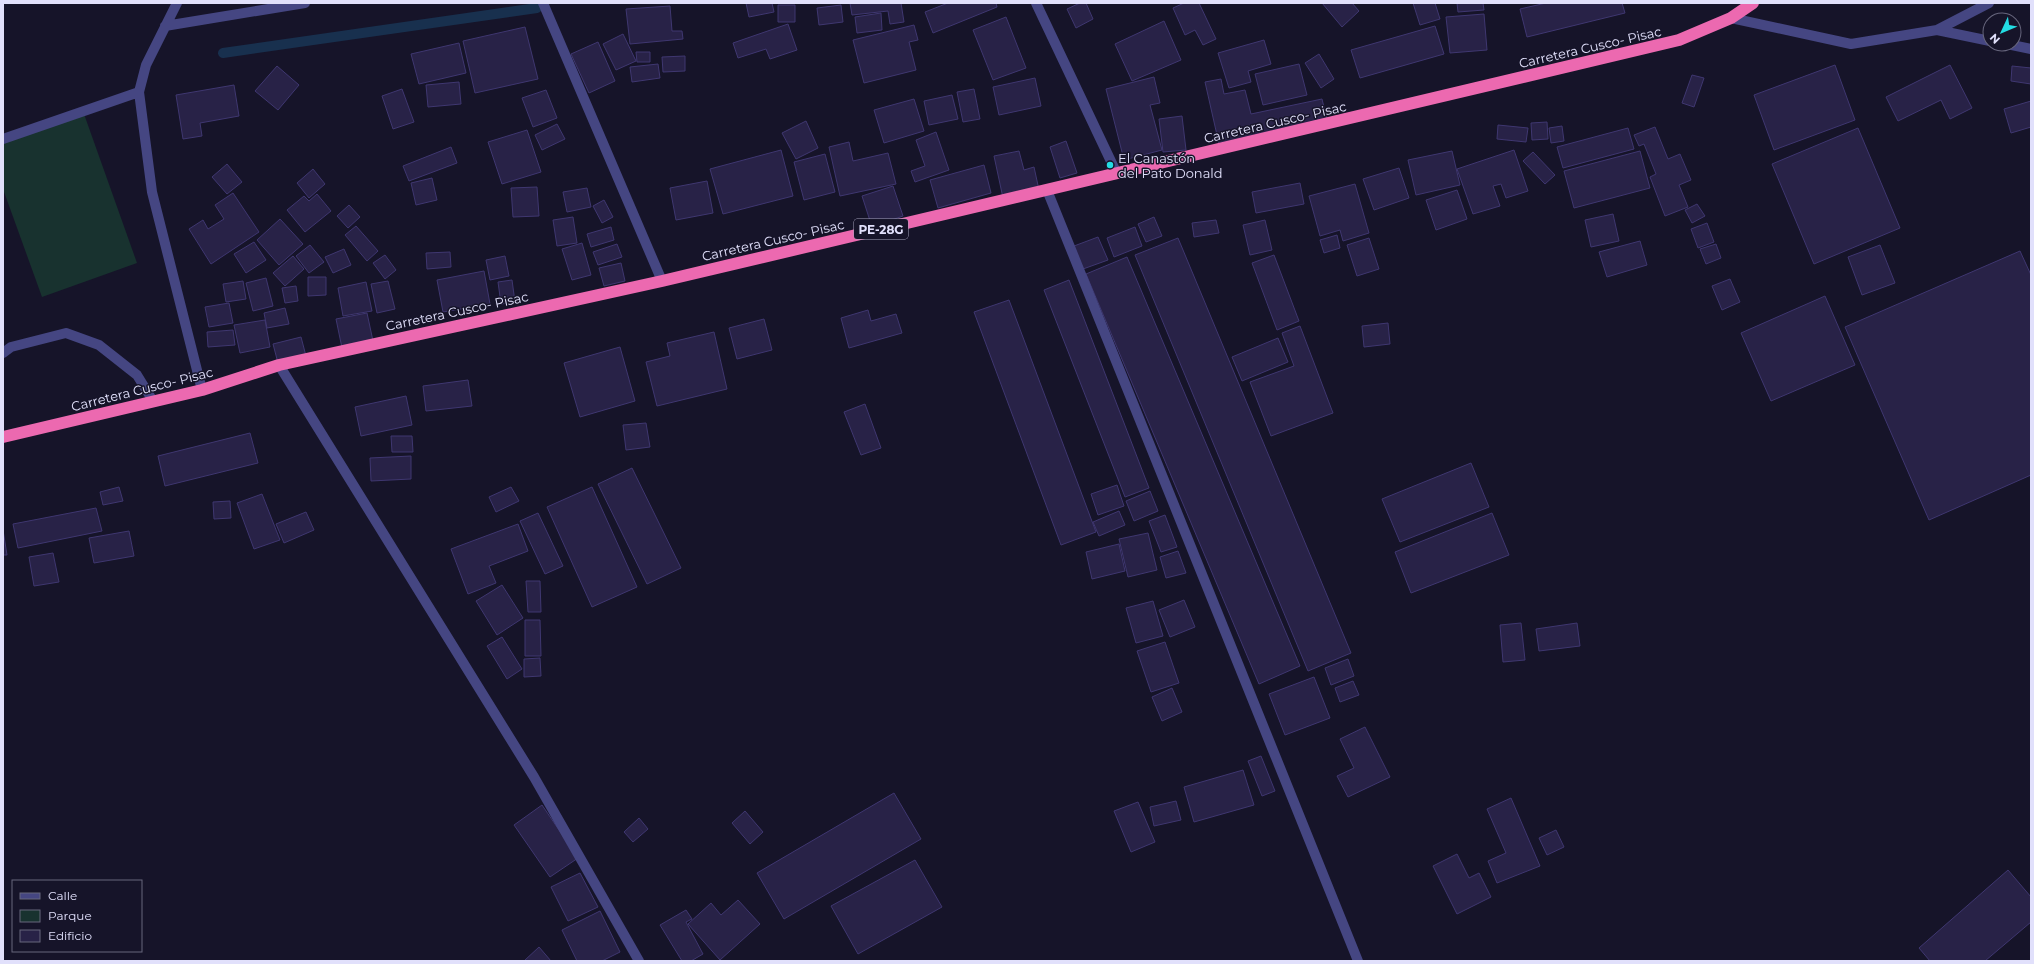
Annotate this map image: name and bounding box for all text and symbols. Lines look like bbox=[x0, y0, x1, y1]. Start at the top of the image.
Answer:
north arrow bbox=[1982, 12, 2022, 52]
street label: Carretera Cusco- Pisac bbox=[1517, 23, 1663, 71]
text: N bbox=[1987, 31, 2003, 47]
street label: Carretera Cusco- Pisac bbox=[1202, 98, 1348, 146]
place label: El Canastón del Pato Donald bbox=[1118, 150, 1223, 181]
marker: El Canastón del Pato Donald bbox=[1105, 160, 1115, 170]
street label: Carretera Cusco- Pisac bbox=[700, 216, 846, 264]
road number: PE-28G bbox=[854, 219, 908, 239]
street label: Carretera Cusco- Pisac bbox=[384, 288, 530, 334]
street label: Carretera Cusco- Pisac bbox=[69, 364, 215, 414]
legend bbox=[12, 880, 142, 952]
text: Calle bbox=[48, 888, 77, 903]
text: Parque bbox=[48, 908, 92, 923]
text: Edificio bbox=[48, 928, 92, 943]

